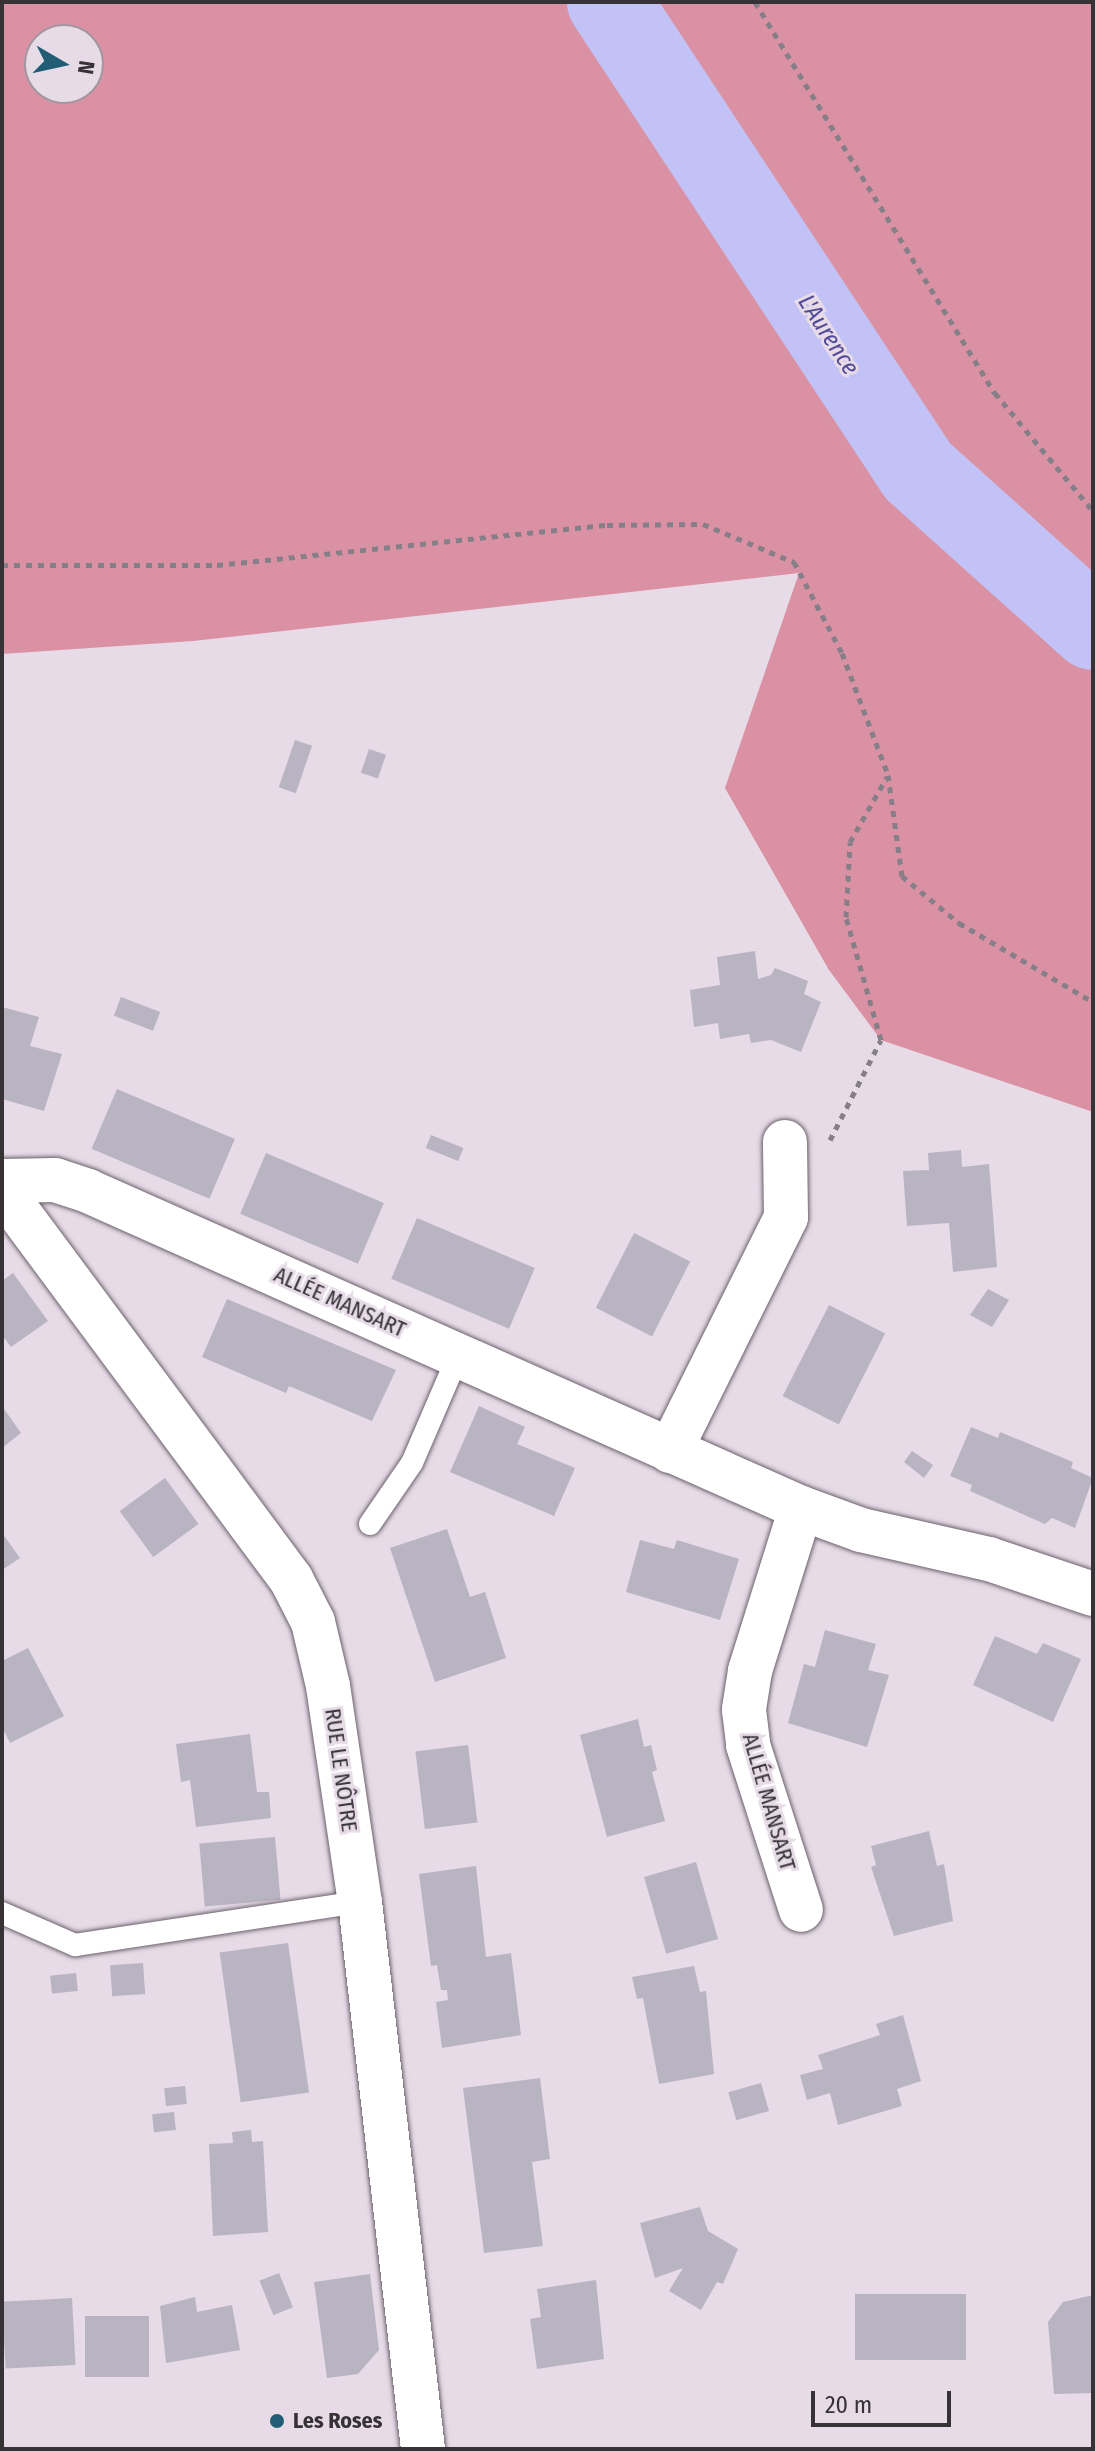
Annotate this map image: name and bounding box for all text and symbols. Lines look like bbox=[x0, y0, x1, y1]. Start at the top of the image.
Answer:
north arrow bbox=[24, 24, 104, 104]
text: N bbox=[72, 59, 101, 76]
water label: L'Aurence bbox=[791, 289, 865, 381]
street label: ALLÉE MANSART bbox=[270, 1261, 410, 1343]
street label: RUE LE NÔTRE bbox=[319, 1707, 363, 1833]
street label: ALLÉE MANSART bbox=[737, 1730, 801, 1874]
scale bar bbox=[815, 2375, 955, 2425]
text: 20 m bbox=[825, 2391, 872, 2419]
place label: Les Roses bbox=[293, 2408, 382, 2434]
marker: Les Roses bbox=[268, 2412, 286, 2430]

